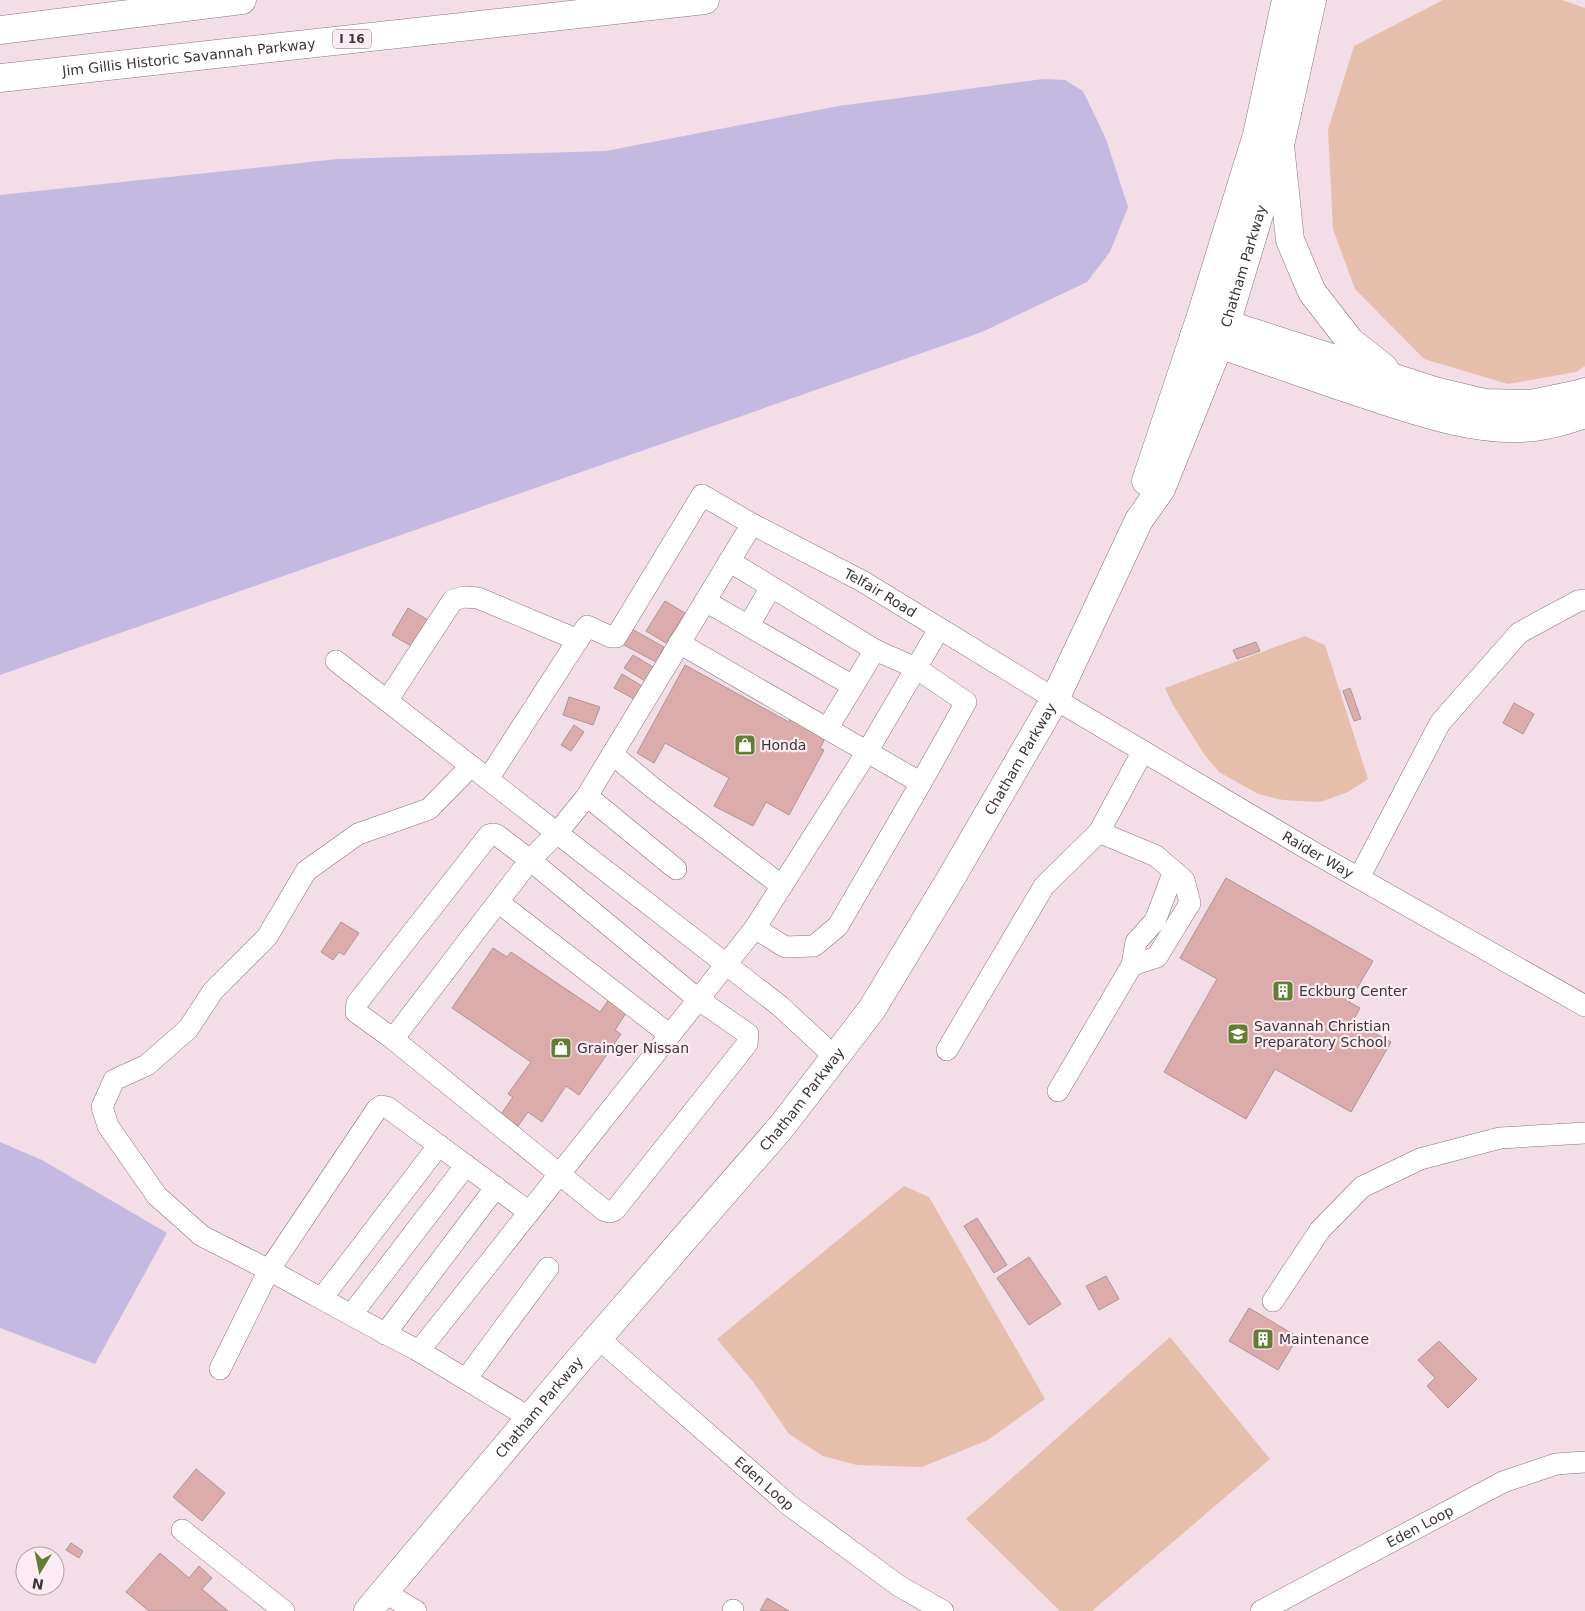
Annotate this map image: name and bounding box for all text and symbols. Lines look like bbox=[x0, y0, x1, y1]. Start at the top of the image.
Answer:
road number: I 16 bbox=[333, 30, 371, 48]
street label: Jim Gillis Historic Savannah Parkway bbox=[60, 35, 316, 79]
street label: Chatham Parkway bbox=[1218, 203, 1269, 329]
street label: Telfair Road bbox=[841, 565, 919, 620]
street label: Chatham Parkway bbox=[981, 700, 1059, 818]
shop icon: Honda bbox=[733, 733, 757, 757]
place label: Honda bbox=[761, 737, 806, 753]
street label: Raider Way bbox=[1279, 828, 1356, 881]
building icon: Eckburg Center bbox=[1271, 979, 1295, 1003]
place label: Eckburg Center bbox=[1299, 983, 1408, 999]
place label: Savannah Christian Preparatory School bbox=[1254, 1018, 1390, 1050]
school or university icon: Savannah Christian Preparatory School bbox=[1226, 1022, 1250, 1046]
shop icon: Grainger Nissan bbox=[549, 1036, 573, 1060]
place label: Grainger Nissan bbox=[577, 1040, 689, 1056]
street label: Chatham Parkway bbox=[756, 1044, 847, 1154]
building icon: Maintenance bbox=[1251, 1327, 1275, 1351]
place label: Maintenance bbox=[1279, 1331, 1369, 1347]
street label: Chatham Parkway bbox=[492, 1354, 586, 1461]
street label: Eden Loop bbox=[732, 1453, 797, 1514]
street label: Eden Loop bbox=[1384, 1502, 1456, 1551]
north arrow bbox=[15, 1546, 65, 1596]
text: N bbox=[31, 1575, 45, 1593]

